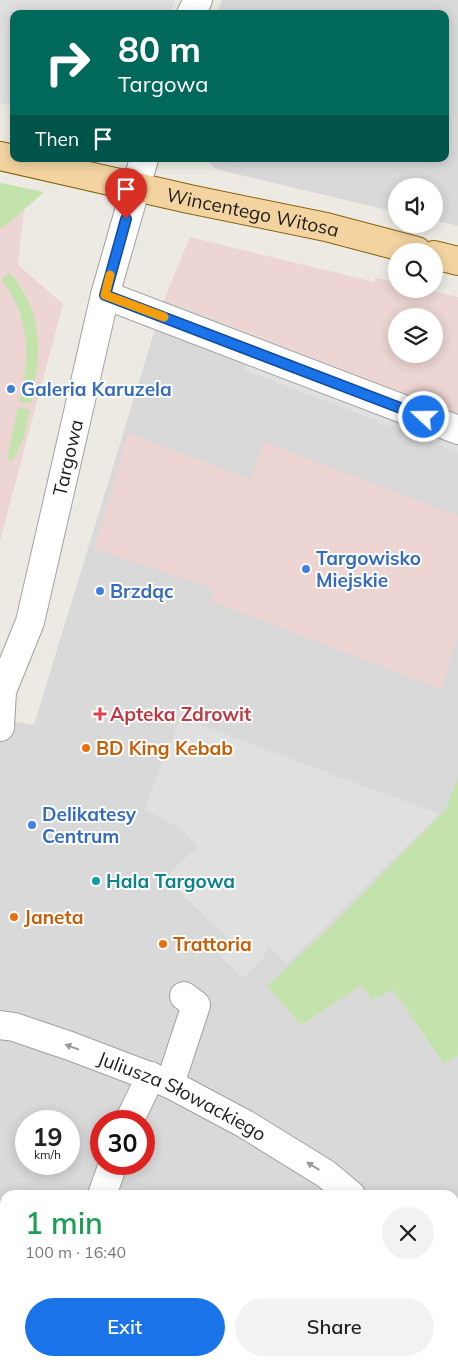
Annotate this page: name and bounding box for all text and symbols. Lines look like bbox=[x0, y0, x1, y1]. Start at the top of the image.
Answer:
text: 80 m bbox=[118, 27, 201, 71]
icon: right bbox=[35, 30, 100, 95]
text: Targowa bbox=[118, 70, 208, 98]
icon: arrive bbox=[89, 125, 117, 153]
text: Then bbox=[35, 127, 79, 151]
pin bbox=[105, 168, 147, 219]
icon: arrive bbox=[112, 175, 140, 203]
map controls bbox=[388, 178, 443, 363]
button: sound bbox=[388, 178, 443, 233]
street label: Wincentego Witosa bbox=[164, 182, 342, 242]
button: search bbox=[388, 243, 443, 298]
button: layers bbox=[388, 308, 443, 363]
place label: Galeria Karuzela bbox=[21, 377, 172, 401]
marker: Galeria Karuzela bbox=[5, 383, 17, 395]
position arrow bbox=[397, 390, 449, 442]
street label: Targowa bbox=[47, 417, 88, 499]
place label: Targowisko Miejskie bbox=[316, 546, 421, 592]
marker: Targowisko Miejskie bbox=[300, 563, 312, 575]
place label: Brzdąc bbox=[110, 579, 174, 603]
marker: Brzdąc bbox=[94, 585, 106, 597]
place label: Apteka Zdrowit bbox=[110, 702, 251, 726]
marker: Apteka Zdrowit bbox=[94, 708, 106, 720]
place label: BD King Kebab bbox=[96, 736, 233, 760]
marker: BD King Kebab bbox=[80, 742, 92, 754]
place label: Delikatesy Centrum bbox=[42, 802, 137, 848]
marker: Delikatesy Centrum bbox=[26, 819, 38, 831]
place label: Hala Targowa bbox=[106, 869, 235, 893]
marker: Hala Targowa bbox=[90, 875, 102, 887]
place label: Janeta bbox=[24, 905, 83, 929]
marker: Janeta bbox=[8, 911, 20, 923]
place label: Trattoria bbox=[173, 932, 252, 956]
marker: Trattoria bbox=[157, 938, 169, 950]
one-way arrow bbox=[65, 1043, 80, 1050]
street label: Juliusza Słowackiego bbox=[94, 1046, 271, 1146]
speed limit sign: 30 bbox=[90, 1110, 155, 1175]
text: 19 bbox=[32, 1121, 63, 1152]
text: km/h bbox=[34, 1147, 61, 1162]
one-way arrow bbox=[306, 1161, 319, 1170]
text: 1 min bbox=[25, 1204, 103, 1242]
button: close bbox=[382, 1207, 434, 1259]
text: 100 m · 16:40 bbox=[25, 1242, 126, 1262]
button: Exit bbox=[25, 1298, 225, 1356]
button: Share bbox=[235, 1298, 434, 1356]

